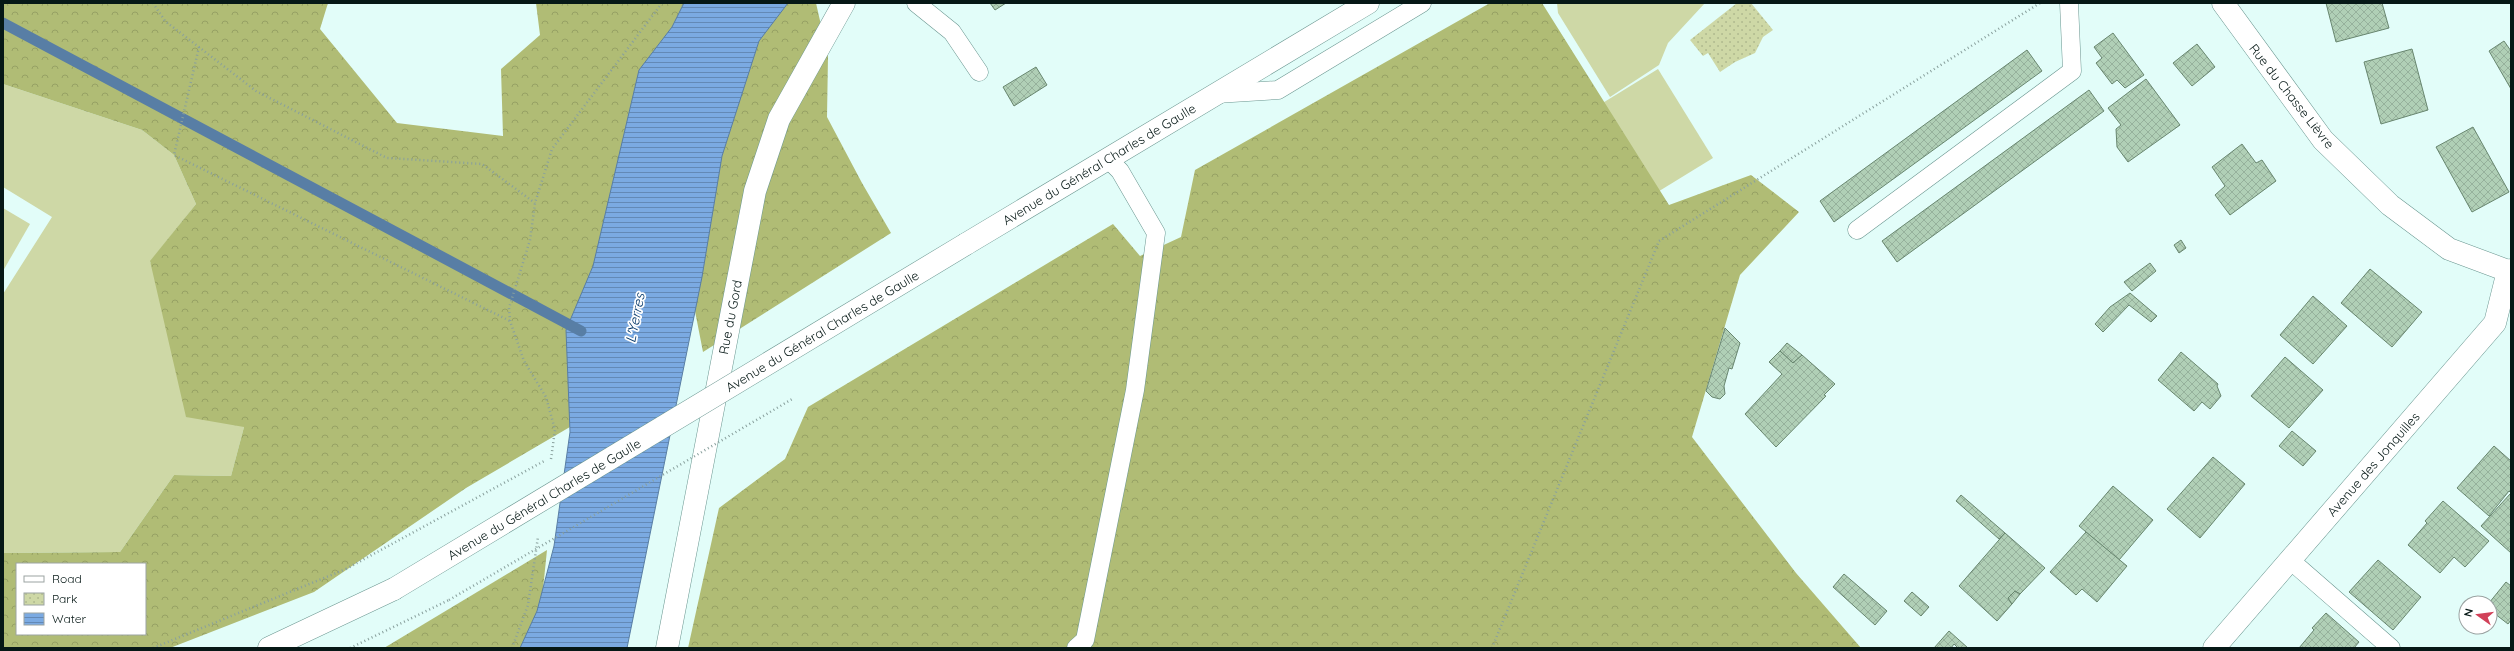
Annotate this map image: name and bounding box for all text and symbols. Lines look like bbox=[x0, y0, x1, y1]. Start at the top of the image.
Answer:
street label: Rue du Chasse Lièvre bbox=[2246, 40, 2338, 152]
street label: Avenue du Général Charles de Gaulle bbox=[1000, 100, 1198, 228]
street label: Avenue du Général Charles de Gaulle bbox=[723, 267, 921, 395]
street label: Rue du Gord bbox=[715, 278, 745, 356]
water label: L'Yerres bbox=[621, 290, 649, 344]
street label: Avenue des Jonquilles bbox=[2323, 409, 2423, 519]
street label: Avenue du Général Charles de Gaulle bbox=[445, 435, 643, 563]
legend bbox=[16, 563, 146, 635]
text: Road bbox=[52, 571, 82, 586]
text: Park bbox=[52, 591, 77, 606]
north arrow bbox=[2458, 595, 2498, 635]
text: N bbox=[2461, 607, 2476, 618]
text: Water bbox=[52, 611, 87, 626]

